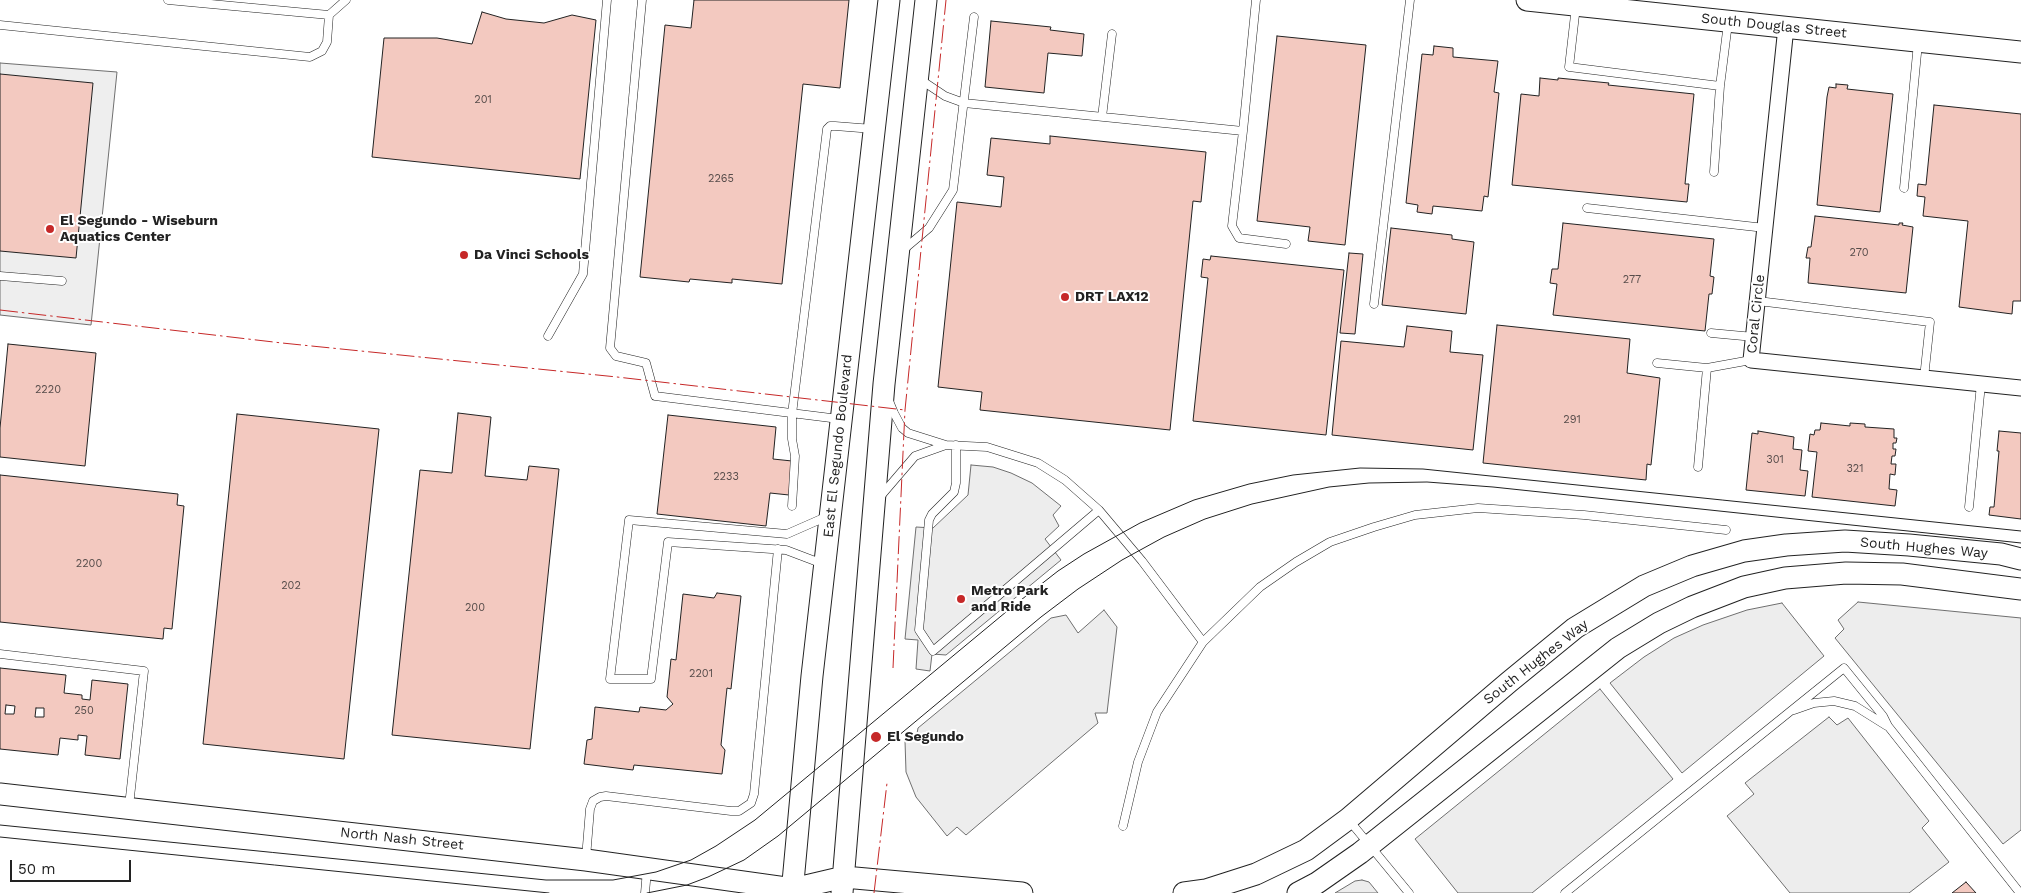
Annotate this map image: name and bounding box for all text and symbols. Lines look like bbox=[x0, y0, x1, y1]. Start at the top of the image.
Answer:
street label: South Douglas Street bbox=[1700, 10, 1848, 42]
house number: 201 bbox=[474, 93, 492, 107]
house number: 2265 bbox=[708, 172, 734, 186]
place label: El Segundo - Wiseburn Aquatics Center bbox=[60, 213, 218, 246]
marker: El Segundo - Wiseburn Aquatics Center bbox=[44, 223, 56, 235]
house number: 270 bbox=[1850, 246, 1868, 260]
place label: Da Vinci Schools bbox=[474, 247, 589, 263]
marker: Da Vinci Schools bbox=[458, 249, 470, 261]
house number: 277 bbox=[1623, 273, 1641, 287]
street label: Coral Circle bbox=[1743, 274, 1769, 354]
place label: DRT LAX12 bbox=[1075, 289, 1149, 305]
marker: DRT LAX12 bbox=[1059, 291, 1071, 303]
street label: East El Segundo Boulevard bbox=[820, 353, 856, 539]
house number: 2220 bbox=[35, 383, 61, 397]
house number: 291 bbox=[1563, 413, 1581, 427]
house number: 301 bbox=[1766, 453, 1784, 467]
house number: 321 bbox=[1846, 462, 1864, 476]
house number: 2233 bbox=[713, 470, 739, 484]
street label: South Hughes Way bbox=[1859, 534, 1989, 562]
house number: 2200 bbox=[76, 557, 102, 571]
house number: 202 bbox=[281, 579, 301, 593]
place label: Metro Park and Ride bbox=[971, 583, 1048, 616]
marker: Metro Park and Ride bbox=[955, 593, 967, 605]
house number: 200 bbox=[465, 601, 485, 615]
street label: South Hughes Way bbox=[1480, 616, 1592, 708]
house number: 2201 bbox=[689, 667, 713, 681]
house number: 250 bbox=[74, 704, 94, 718]
place label: El Segundo bbox=[887, 729, 964, 745]
marker: El Segundo bbox=[869, 730, 883, 744]
street label: North Nash Street bbox=[339, 824, 465, 854]
scale bar bbox=[12, 850, 134, 882]
text: 50 m bbox=[18, 860, 55, 878]

